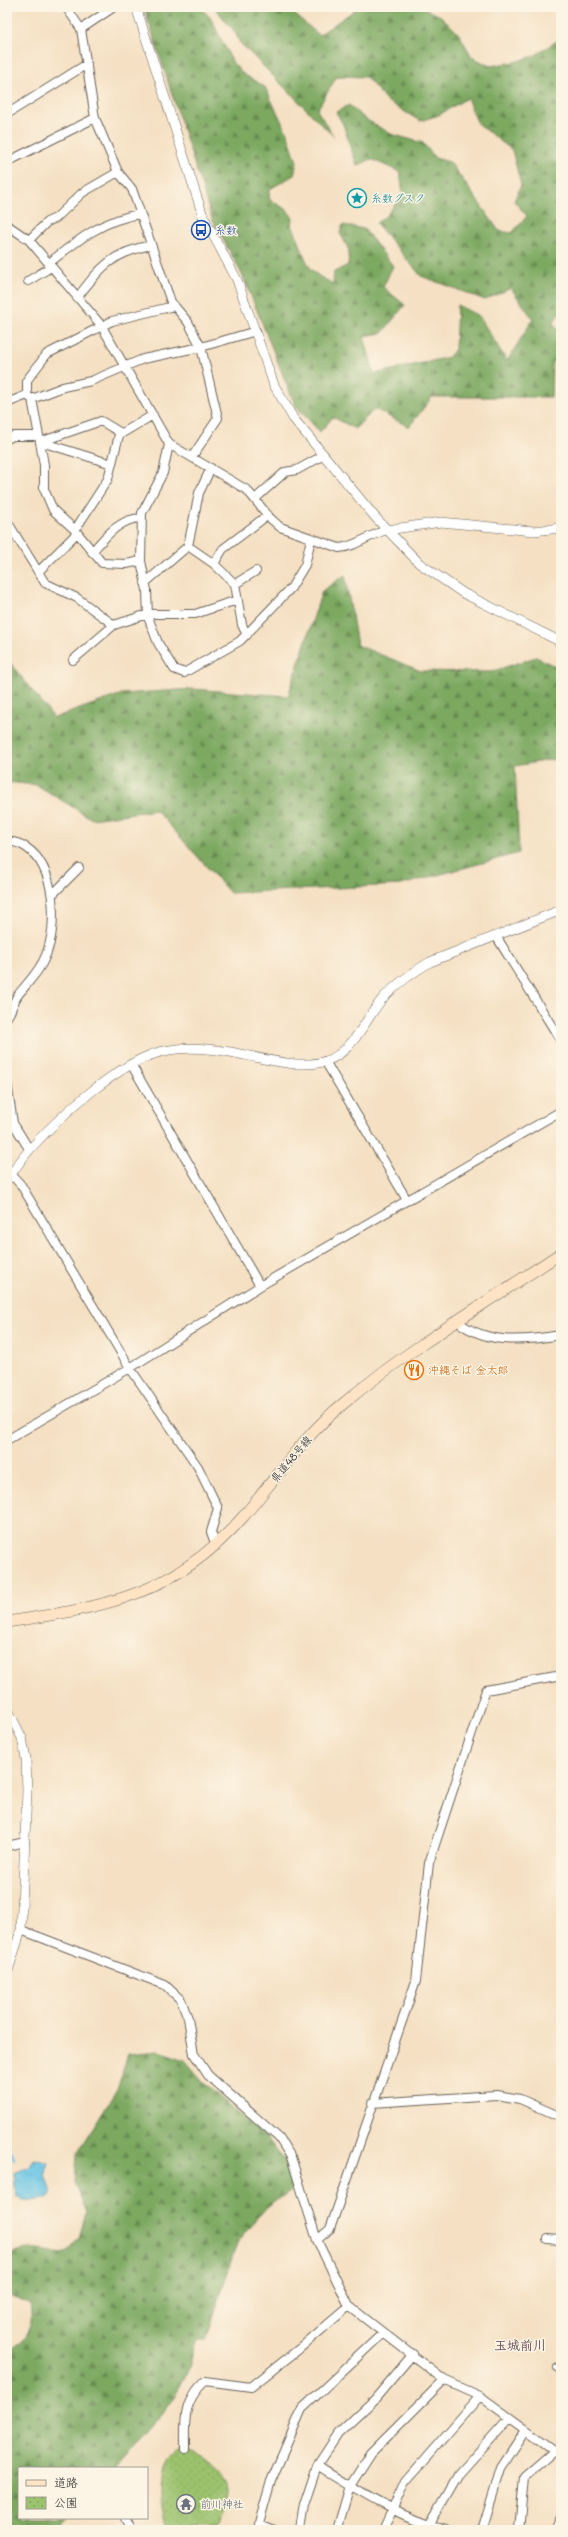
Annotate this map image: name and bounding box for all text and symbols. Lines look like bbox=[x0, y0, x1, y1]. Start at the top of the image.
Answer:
place icon: 糸数グスク bbox=[346, 187, 368, 209]
place label: 糸数グスク bbox=[371, 190, 425, 205]
bus stop icon: 糸数 bbox=[190, 219, 212, 241]
place label: 糸数 bbox=[215, 222, 237, 237]
restaurant icon: 沖縄そば 金太郎 bbox=[403, 1359, 425, 1381]
place label: 沖縄そば 金太郎 bbox=[428, 1362, 509, 1377]
street label: 県道48号線 bbox=[267, 1432, 315, 1485]
district label: 玉城前川 bbox=[494, 2336, 546, 2353]
legend bbox=[18, 2467, 148, 2519]
text: 道路 bbox=[54, 2474, 78, 2490]
temple icon: 前川神社 bbox=[175, 2493, 197, 2515]
text: 公園 bbox=[54, 2494, 78, 2510]
place label: 前川神社 bbox=[200, 2496, 244, 2511]

